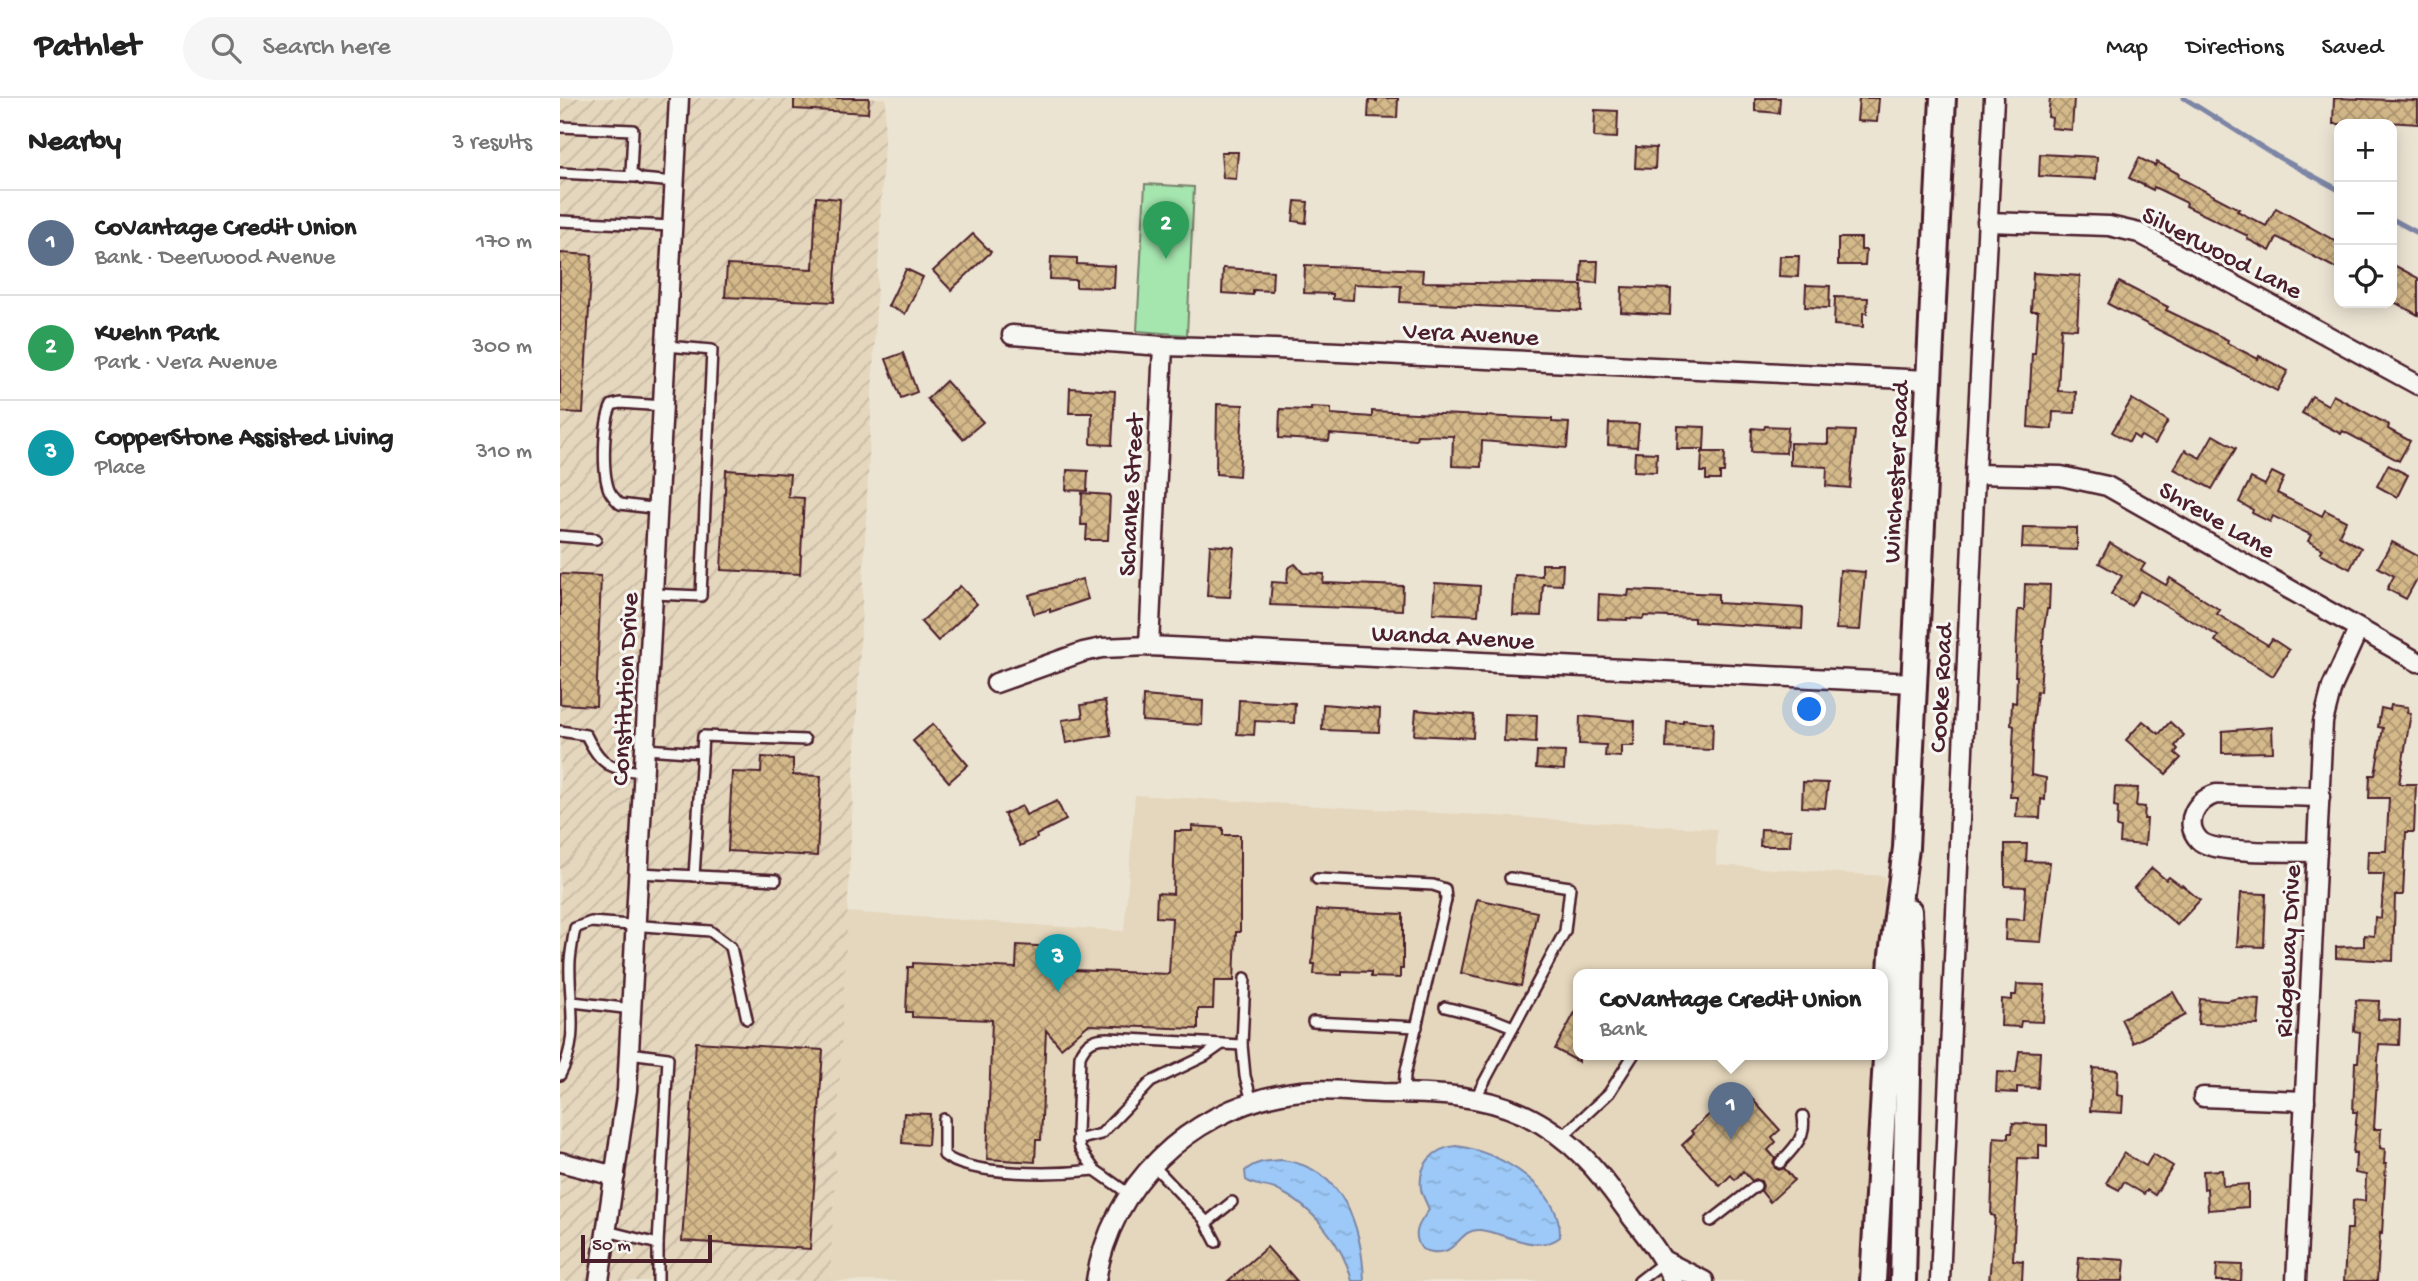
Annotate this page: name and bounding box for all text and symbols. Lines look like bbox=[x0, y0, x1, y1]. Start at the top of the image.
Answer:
search box bbox=[183, 17, 673, 80]
text: Pathlet bbox=[35, 29, 141, 67]
icon: search bbox=[207, 29, 245, 67]
text: Search here bbox=[263, 33, 391, 64]
text: Map bbox=[2106, 34, 2148, 63]
text: Directions bbox=[2186, 34, 2284, 63]
text: Saved bbox=[2322, 34, 2383, 63]
map controls bbox=[2334, 119, 2397, 308]
button: + bbox=[2334, 119, 2397, 182]
text: Nearby bbox=[28, 126, 121, 161]
text: 3 results bbox=[452, 130, 532, 157]
button: − bbox=[2334, 182, 2397, 245]
pin: 2 bbox=[1143, 201, 1189, 259]
street label: Silverwood Lane bbox=[2136, 201, 2307, 309]
text: CoVantage Credit Union bbox=[95, 214, 356, 245]
text: 1 bbox=[46, 229, 56, 256]
text: 170 m bbox=[476, 229, 532, 256]
text: Bank · Deerwood Avenue bbox=[95, 245, 336, 272]
button: locate bbox=[2334, 245, 2397, 308]
street label: Vera Avenue bbox=[1401, 317, 1540, 356]
text: Kuehn Park bbox=[95, 319, 217, 350]
text: 2 bbox=[45, 334, 57, 361]
text: 300 m bbox=[472, 334, 532, 361]
text: Park · Vera Avenue bbox=[95, 350, 277, 377]
street label: Winchester Road bbox=[1878, 379, 1919, 564]
street label: Schanke Street bbox=[1114, 411, 1153, 577]
text: CopperStone Assisted Living bbox=[95, 424, 393, 455]
text: 3 bbox=[45, 439, 57, 466]
text: 310 m bbox=[476, 439, 532, 466]
text: Place bbox=[95, 455, 145, 482]
street label: Shreve Lane bbox=[2152, 476, 2280, 568]
street label: Constitution Drive bbox=[607, 591, 648, 787]
street label: Wanda Avenue bbox=[1371, 620, 1535, 659]
street label: Cooke Road bbox=[1925, 621, 1962, 753]
your location bbox=[1792, 692, 1826, 726]
street label: Ridgeway Drive bbox=[2270, 864, 2311, 1038]
pin: 3 bbox=[1035, 934, 1081, 992]
popup bbox=[1573, 969, 1888, 1060]
text: CoVantage Credit Union bbox=[1600, 986, 1861, 1017]
text: Bank bbox=[1600, 1017, 1645, 1044]
pin: 1 bbox=[1708, 1082, 1754, 1140]
scale bar bbox=[581, 1232, 712, 1264]
text: 50 m bbox=[592, 1235, 631, 1258]

